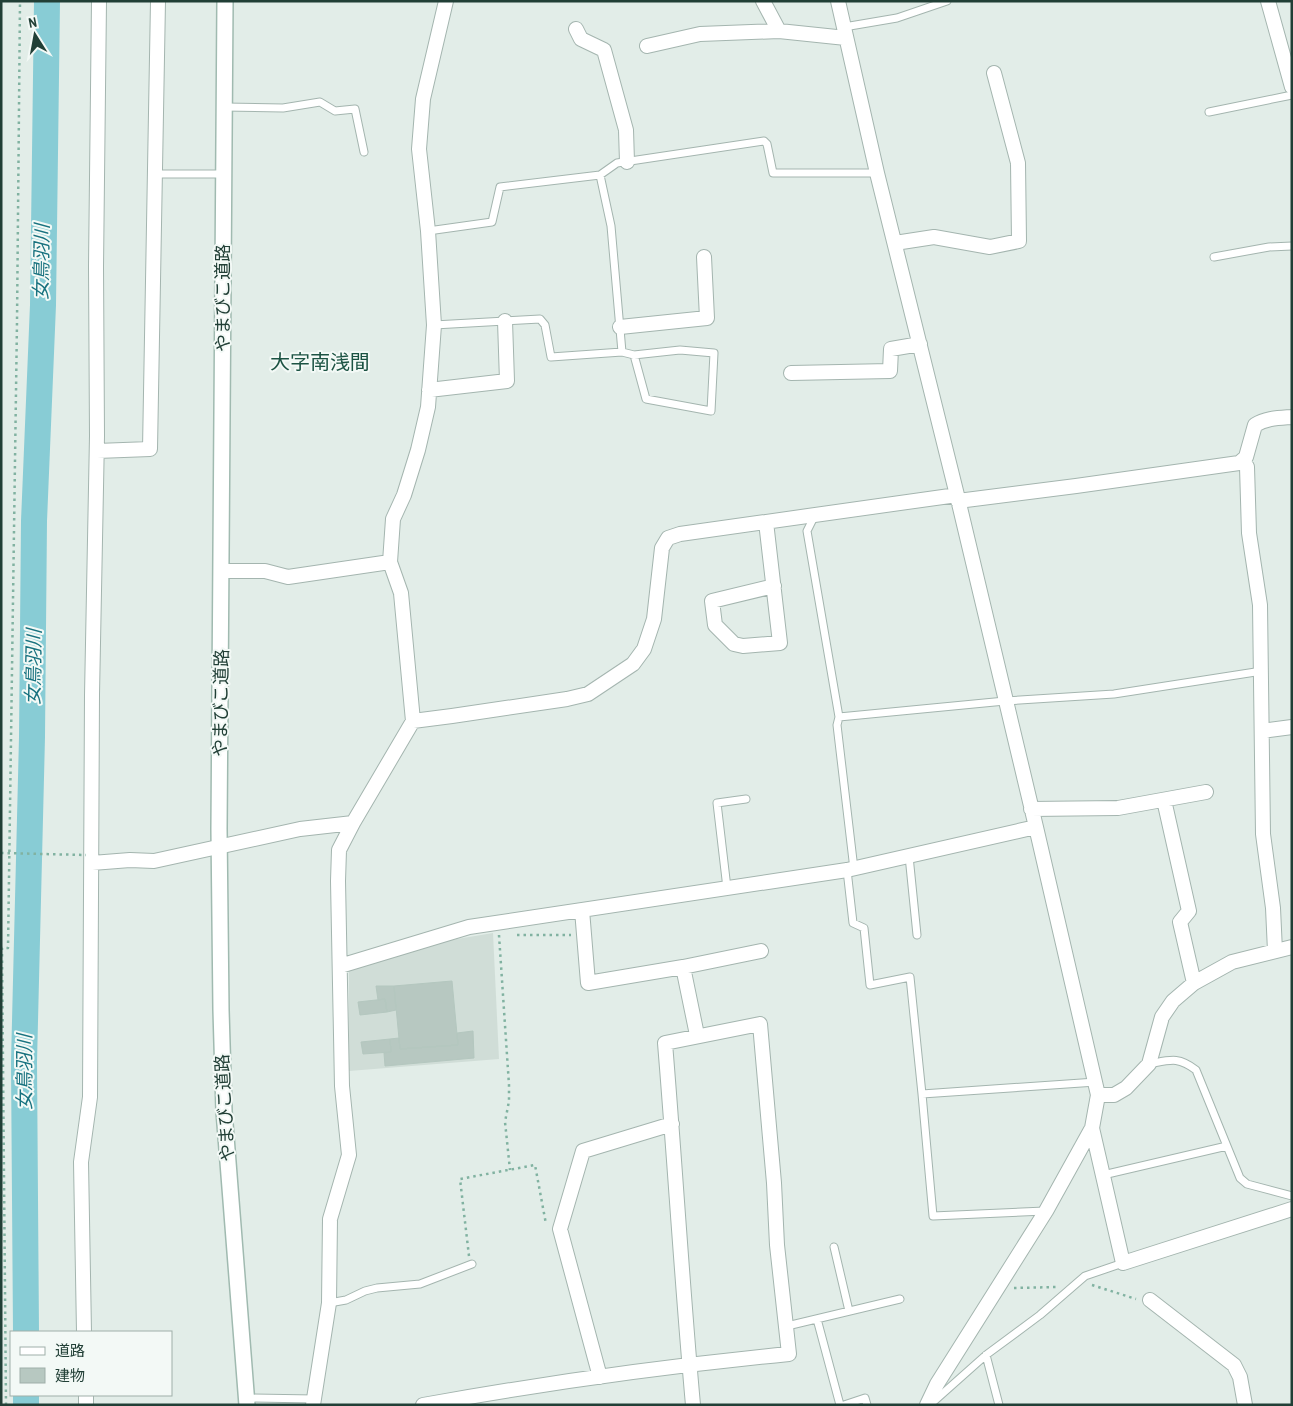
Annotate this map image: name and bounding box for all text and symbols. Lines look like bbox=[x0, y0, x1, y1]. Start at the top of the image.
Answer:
north arrow bbox=[10, 10, 60, 60]
text: N bbox=[27, 13, 38, 32]
water label: 女鳥羽川 bbox=[27, 222, 55, 300]
street label: やまびこ道路 bbox=[210, 244, 235, 352]
district label: 大字南浅間 bbox=[270, 348, 370, 375]
water label: 女鳥羽川 bbox=[19, 627, 47, 705]
street label: やまびこ道路 bbox=[207, 649, 234, 757]
water label: 女鳥羽川 bbox=[11, 1032, 37, 1110]
street label: やまびこ道路 bbox=[209, 1053, 240, 1163]
legend bbox=[10, 1331, 172, 1396]
text: 道路 bbox=[55, 1340, 85, 1361]
text: 建物 bbox=[55, 1365, 85, 1386]

